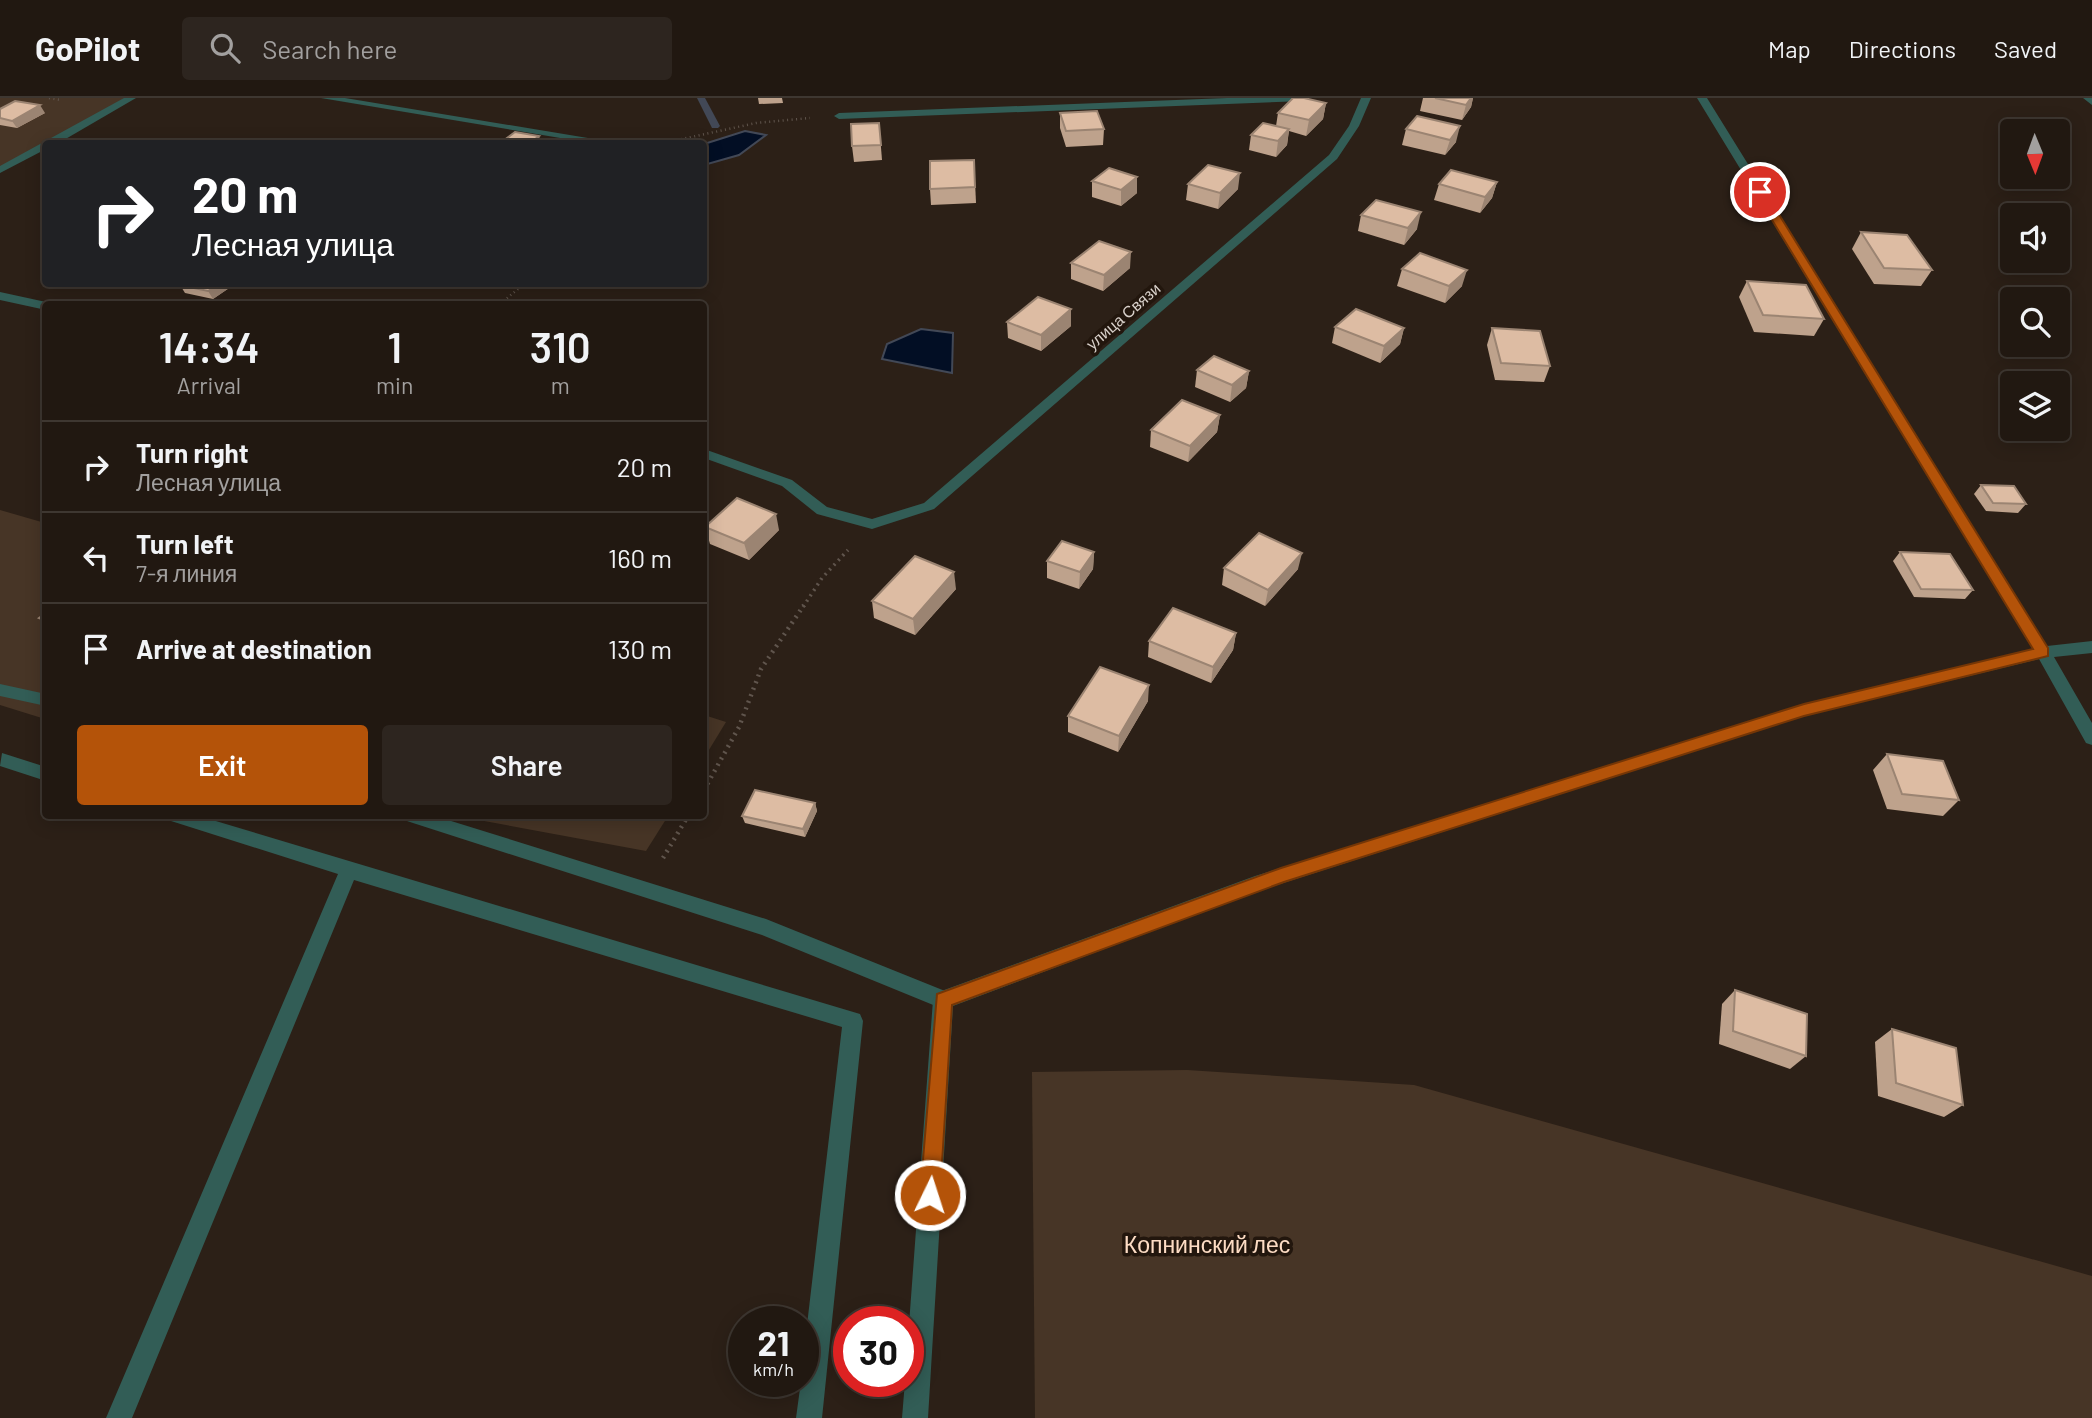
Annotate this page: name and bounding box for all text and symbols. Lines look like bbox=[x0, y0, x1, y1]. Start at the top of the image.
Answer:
search box bbox=[182, 17, 672, 80]
text: GoPilot bbox=[35, 28, 140, 68]
icon: search bbox=[206, 29, 244, 67]
text: Search here bbox=[262, 33, 397, 64]
text: Map bbox=[1768, 34, 1811, 63]
text: Directions bbox=[1849, 34, 1956, 63]
text: Saved bbox=[1994, 34, 2057, 63]
north arrow bbox=[2000, 119, 2070, 189]
map controls bbox=[2000, 119, 2070, 441]
pin bbox=[1730, 162, 1790, 222]
text: 20 m bbox=[192, 164, 298, 223]
icon: right bbox=[77, 168, 168, 259]
icon: arrive bbox=[1741, 173, 1779, 211]
button: sound bbox=[2000, 203, 2070, 273]
text: Лесная улица bbox=[192, 224, 394, 262]
street label: улица Связи bbox=[1082, 278, 1164, 353]
button: search bbox=[2000, 287, 2070, 357]
text: 14:34 bbox=[158, 321, 260, 371]
text: 1 bbox=[387, 321, 402, 371]
text: 310 bbox=[530, 321, 591, 371]
text: Arrival bbox=[177, 371, 241, 399]
text: min bbox=[376, 371, 413, 399]
text: m bbox=[551, 371, 570, 399]
button: layers bbox=[2000, 371, 2070, 441]
text: Turn right bbox=[136, 437, 249, 468]
icon: right bbox=[77, 448, 115, 486]
text: 20 m bbox=[617, 451, 672, 482]
text: Лесная улица bbox=[136, 468, 281, 496]
text: Turn left bbox=[136, 528, 234, 559]
icon: left bbox=[77, 539, 115, 577]
text: 160 m bbox=[608, 542, 672, 573]
text: 7-я линия bbox=[136, 559, 237, 587]
icon: arrive bbox=[77, 630, 115, 668]
text: Arrive at destination bbox=[136, 633, 372, 664]
text: 130 m bbox=[608, 633, 672, 664]
button: Exit bbox=[77, 725, 368, 805]
button: Share bbox=[382, 725, 672, 805]
position arrow bbox=[893, 1158, 967, 1232]
park label: Копнинский лес bbox=[1124, 1230, 1290, 1258]
speed limit sign: 30 bbox=[833, 1306, 924, 1397]
text: 21 bbox=[758, 1321, 789, 1363]
text: km/h bbox=[753, 1358, 794, 1380]

